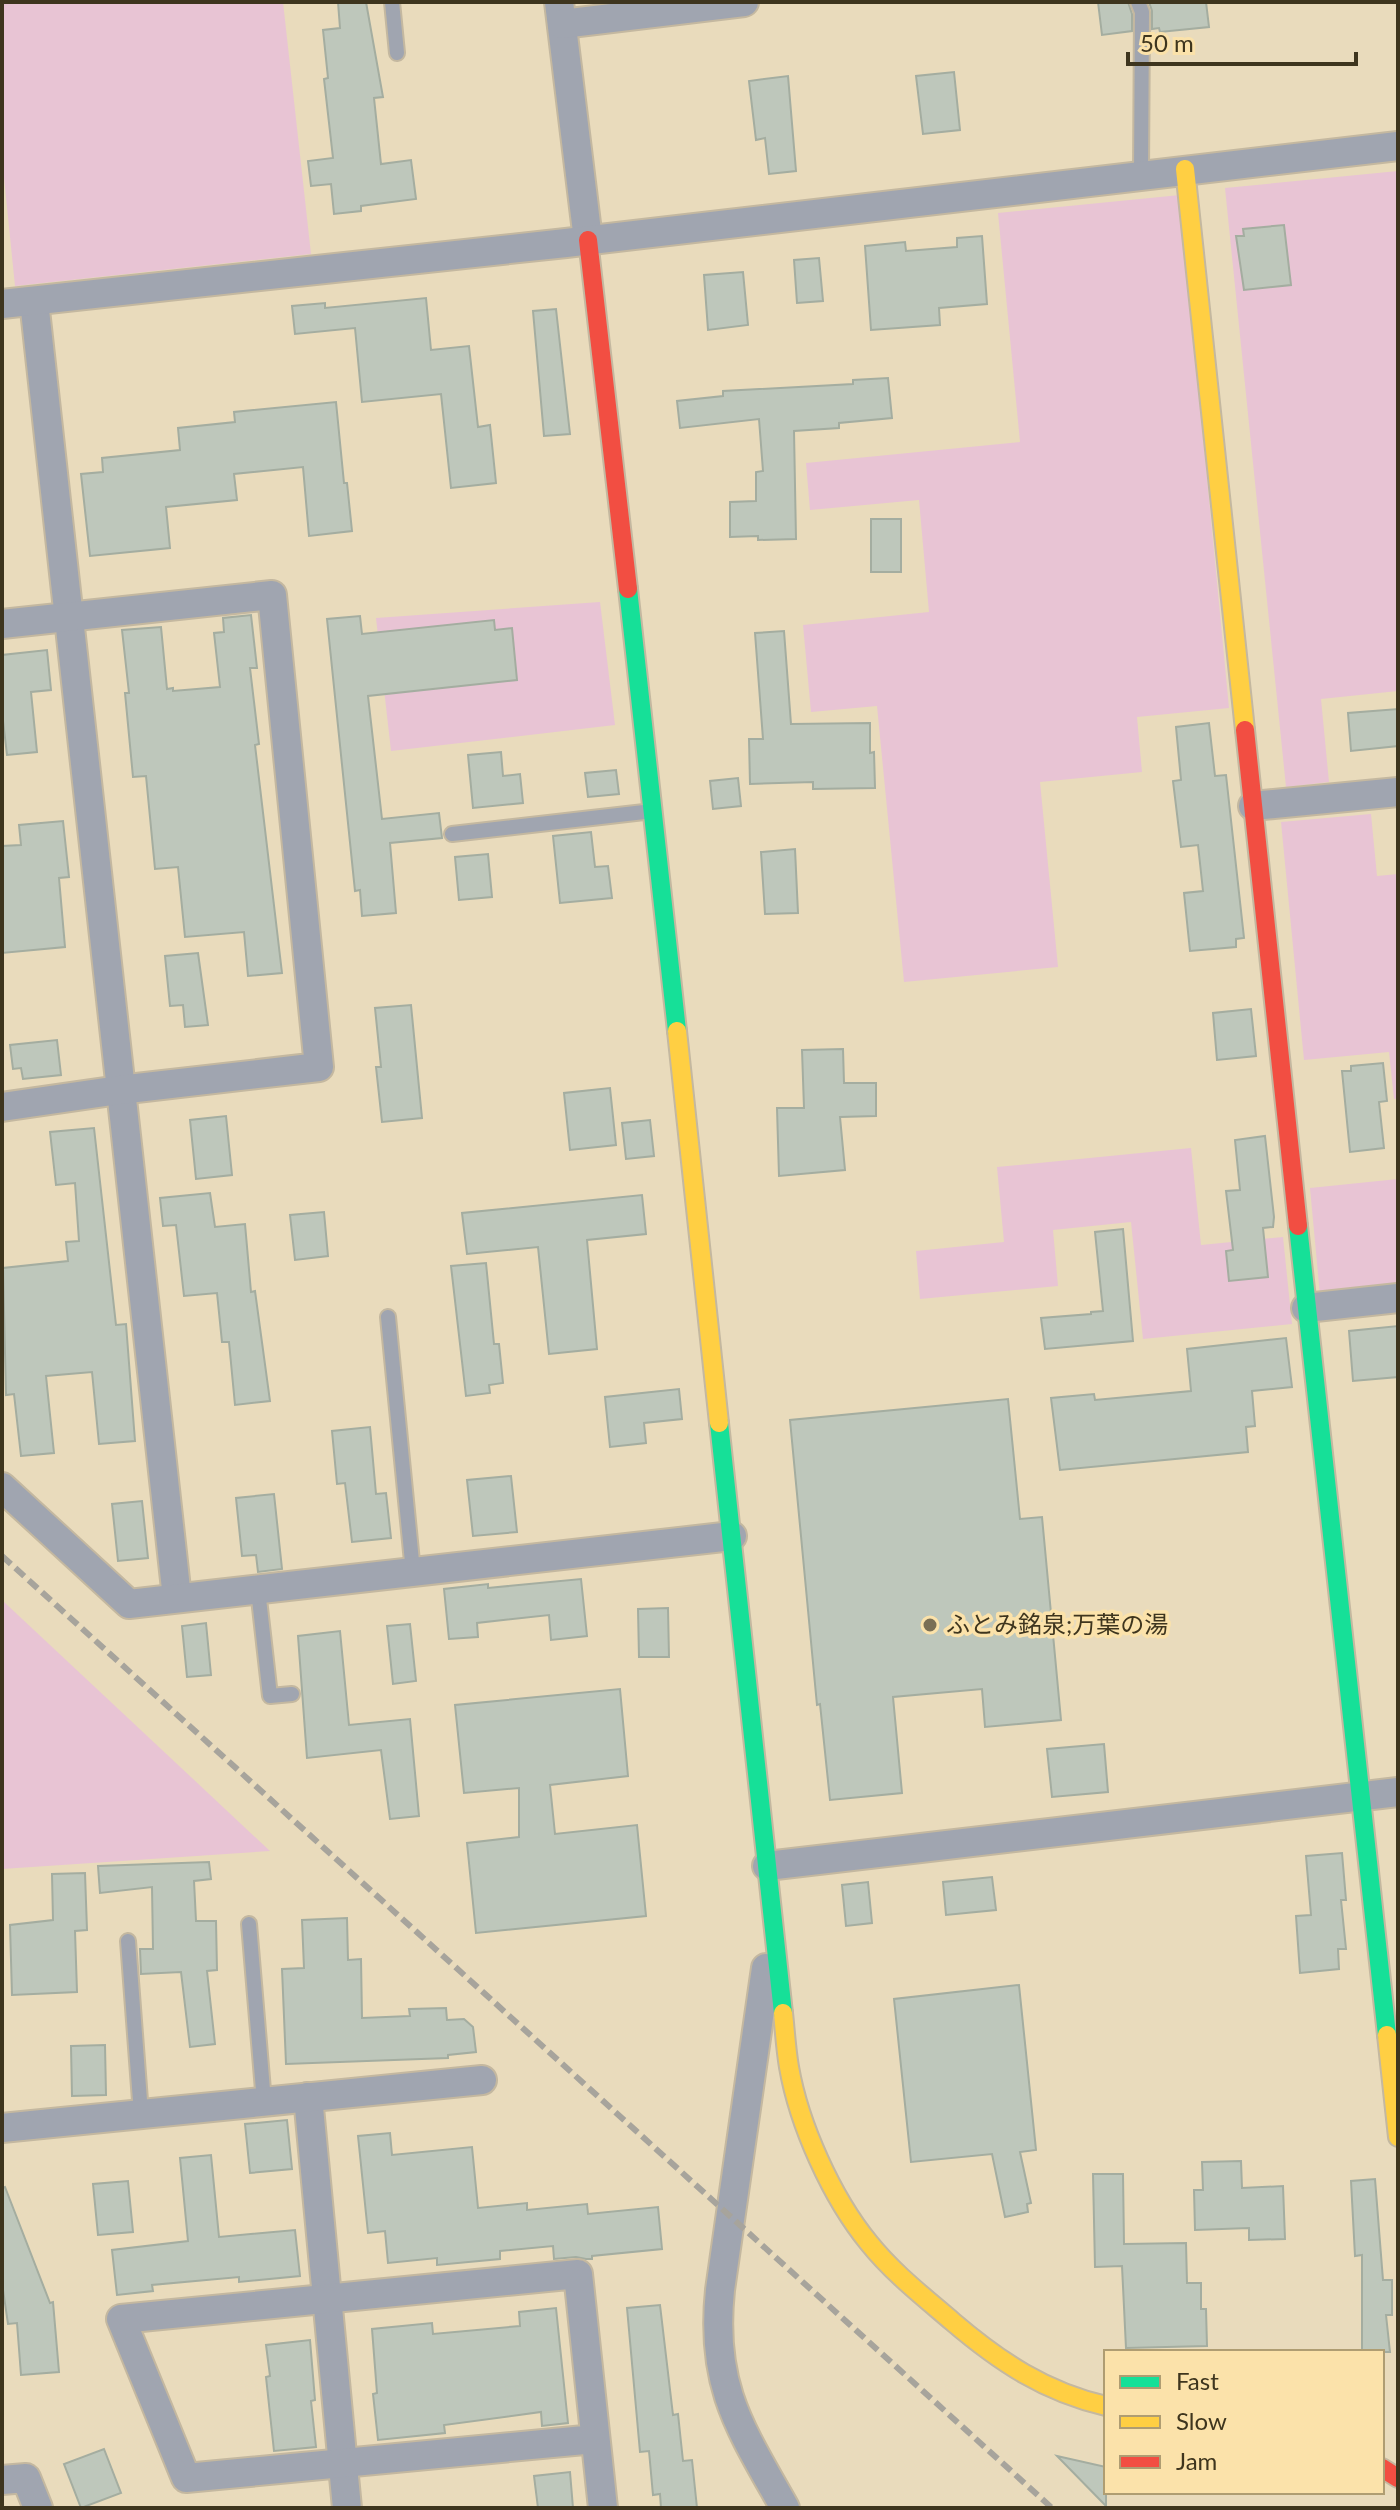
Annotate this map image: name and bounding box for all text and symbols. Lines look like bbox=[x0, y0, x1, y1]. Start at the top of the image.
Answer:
scale bar bbox=[1128, 16, 1356, 66]
text: 50 m bbox=[1140, 28, 1194, 57]
place label: ふとみ銘泉;万葉の湯 bbox=[946, 1609, 1168, 1638]
marker: ふとみ銘泉;万葉の湯 bbox=[921, 1616, 939, 1634]
legend bbox=[1104, 2350, 1384, 2494]
text: Fast bbox=[1176, 2366, 1219, 2395]
text: Slow bbox=[1176, 2406, 1227, 2435]
text: Jam bbox=[1176, 2446, 1217, 2475]

